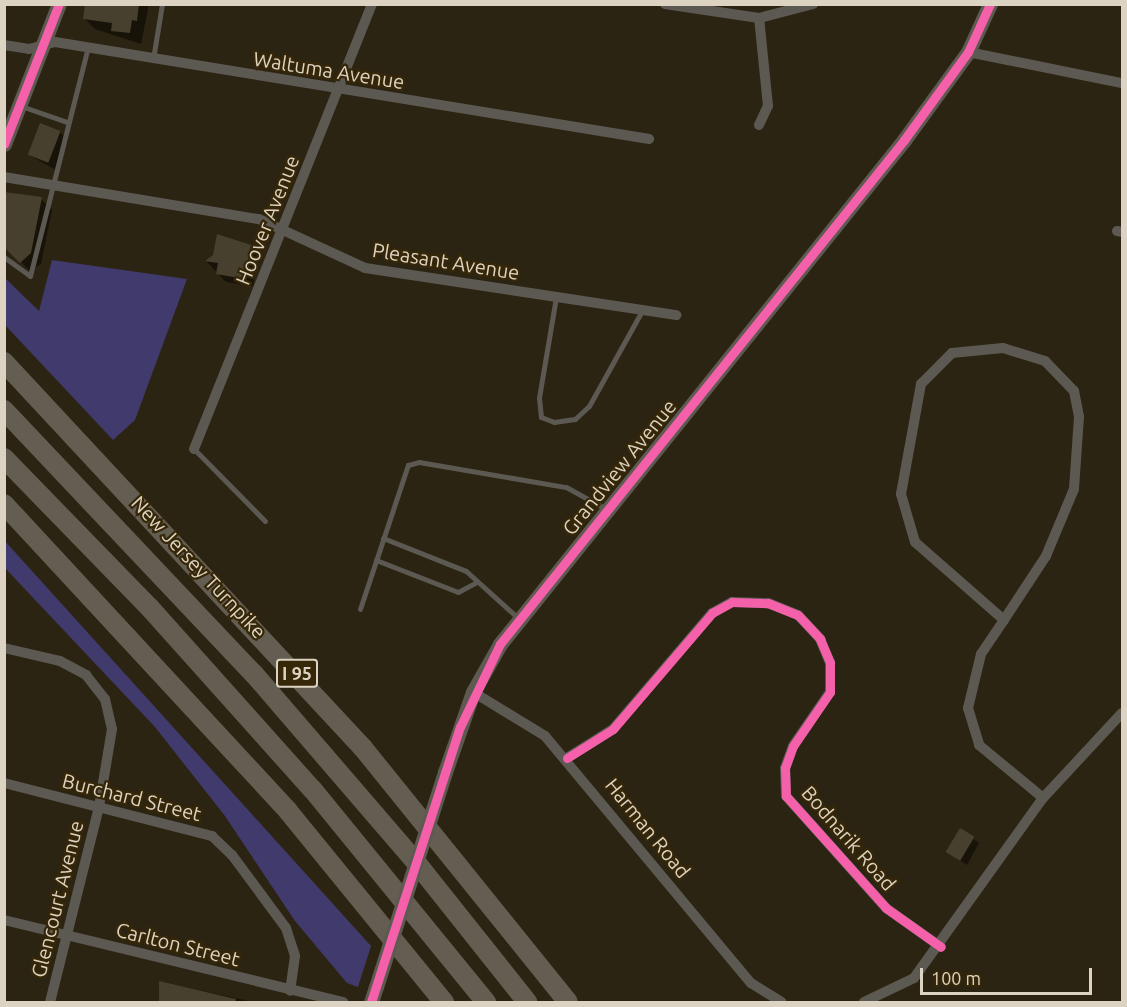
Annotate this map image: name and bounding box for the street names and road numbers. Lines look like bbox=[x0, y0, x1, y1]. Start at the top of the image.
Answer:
street label: Waltuma Avenue bbox=[252, 46, 406, 94]
street label: Hoover Avenue bbox=[230, 152, 304, 288]
street label: Pleasant Avenue bbox=[371, 238, 521, 284]
street label: Grandview Avenue bbox=[557, 394, 681, 540]
street label: New Jersey Turnpike bbox=[127, 491, 271, 643]
road number: I 95 bbox=[276, 658, 318, 688]
street label: Burchard Street bbox=[60, 768, 204, 826]
street label: Harman Road bbox=[600, 773, 696, 883]
street label: Bodnarik Road bbox=[797, 781, 901, 895]
street label: Glencourt Avenue bbox=[26, 818, 88, 980]
street label: Carlton Street bbox=[114, 917, 242, 971]

